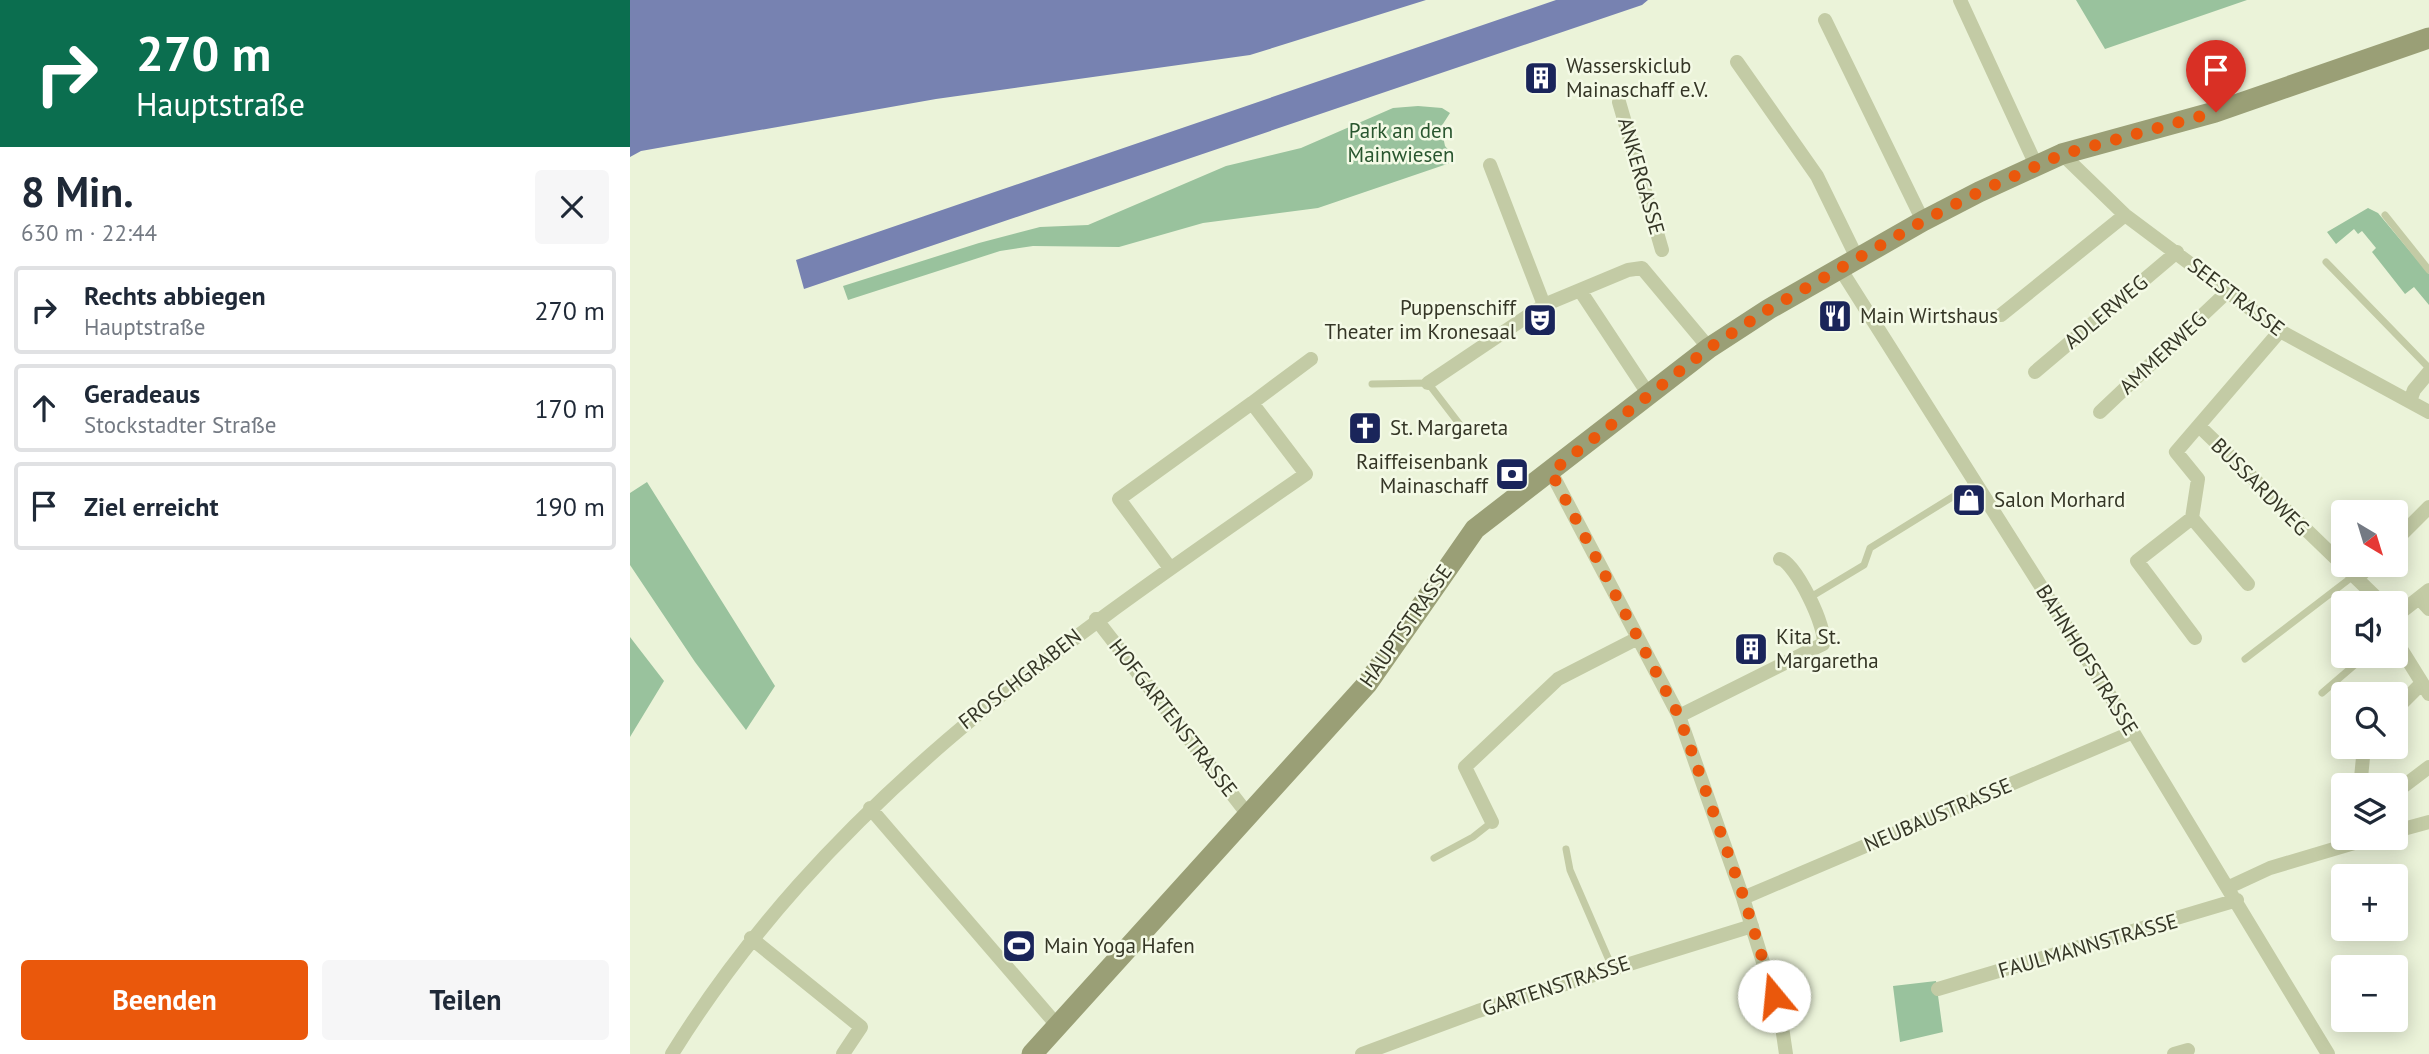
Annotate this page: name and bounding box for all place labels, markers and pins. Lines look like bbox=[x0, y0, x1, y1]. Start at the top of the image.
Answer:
pin bbox=[2186, 40, 2246, 112]
place label: Wasserskiclub Mainaschaff e.V. bbox=[1566, 52, 1708, 103]
building icon: Wasserskiclub Mainaschaff e.V. bbox=[1522, 59, 1560, 97]
place label: Puppenschiff Theater im Kronesaal bbox=[1325, 294, 1517, 345]
restaurant icon: Main Wirtshaus bbox=[1816, 297, 1854, 335]
theatre icon: Puppenschiff Theater im Kronesaal bbox=[1521, 301, 1559, 339]
place label: Main Wirtshaus bbox=[1860, 302, 1998, 329]
church icon: St. Margareta bbox=[1346, 409, 1384, 447]
place label: St. Margareta bbox=[1390, 414, 1508, 441]
place label: Raiffeisenbank Mainaschaff bbox=[1356, 448, 1489, 499]
bank icon: Raiffeisenbank Mainaschaff bbox=[1493, 455, 1531, 493]
shop icon: Salon Morhard bbox=[1950, 481, 1988, 519]
place label: Salon Morhard bbox=[1994, 486, 2125, 513]
place label: Kita St. Margaretha bbox=[1776, 623, 1879, 674]
building icon: Kita St. Margaretha bbox=[1732, 630, 1770, 668]
sports icon: Main Yoga Hafen bbox=[1000, 927, 1038, 965]
place label: Main Yoga Hafen bbox=[1044, 932, 1195, 959]

